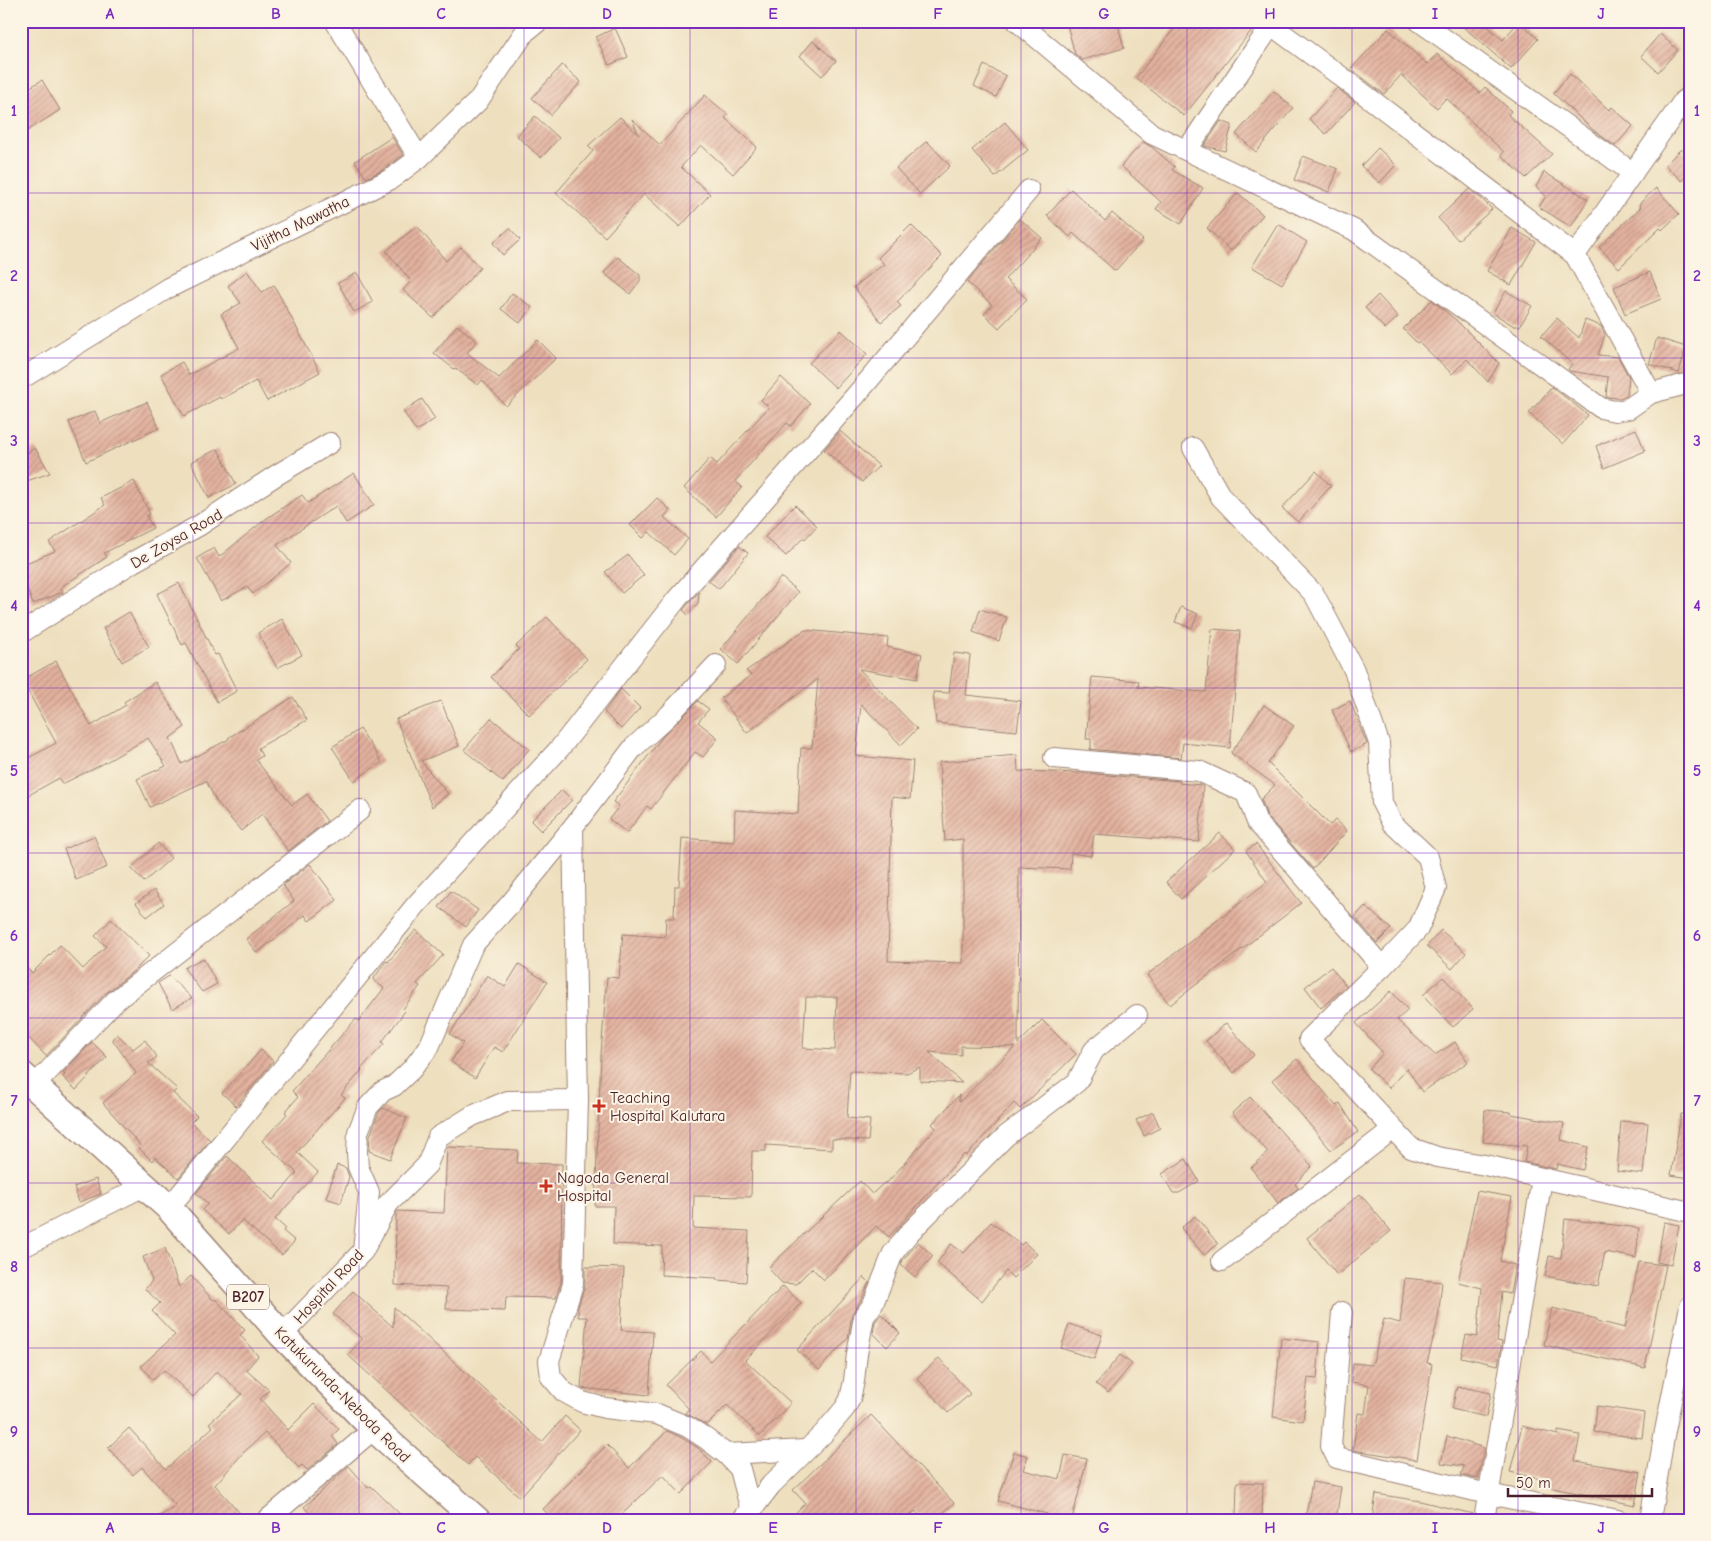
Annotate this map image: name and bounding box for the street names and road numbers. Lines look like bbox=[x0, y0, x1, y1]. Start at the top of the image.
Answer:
street label: Vijitha Mawatha bbox=[248, 192, 352, 255]
street label: De Zoysa Road bbox=[127, 505, 226, 572]
street label: Hospital Road bbox=[290, 1246, 368, 1327]
road number: B207 bbox=[227, 1284, 269, 1310]
street label: Katukurunda-Neboda Road bbox=[271, 1323, 414, 1466]

